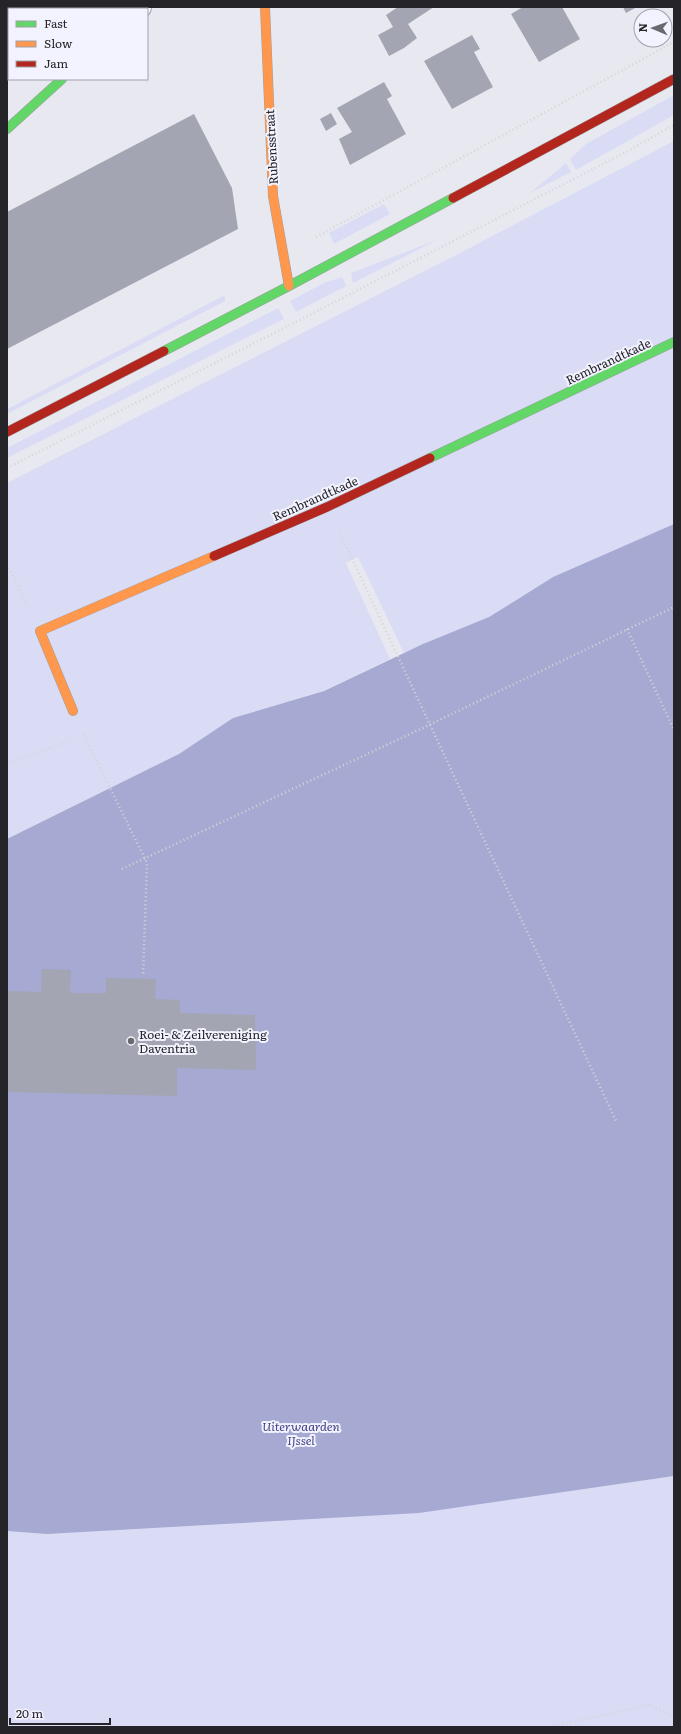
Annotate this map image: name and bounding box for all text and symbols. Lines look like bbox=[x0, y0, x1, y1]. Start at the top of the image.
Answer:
legend bbox=[8, 8, 148, 80]
north arrow bbox=[633, 8, 673, 48]
text: Fast bbox=[44, 14, 68, 32]
text: N bbox=[634, 23, 650, 33]
text: Slow bbox=[44, 34, 73, 52]
text: Jam bbox=[44, 54, 69, 72]
street label: Rubensstraat bbox=[260, 109, 282, 185]
street label: Rembrandtkade bbox=[562, 333, 654, 389]
street label: Rembrandtkade bbox=[269, 471, 361, 525]
place label: Roei- & Zeilvereniging Daventria bbox=[139, 1025, 267, 1057]
marker: Roei- & Zeilvereniging Daventria bbox=[126, 1036, 136, 1046]
park label: Uiterwaarden IJssel bbox=[262, 1417, 340, 1449]
scale bar bbox=[10, 1700, 110, 1726]
text: 20 m bbox=[16, 1704, 43, 1722]

